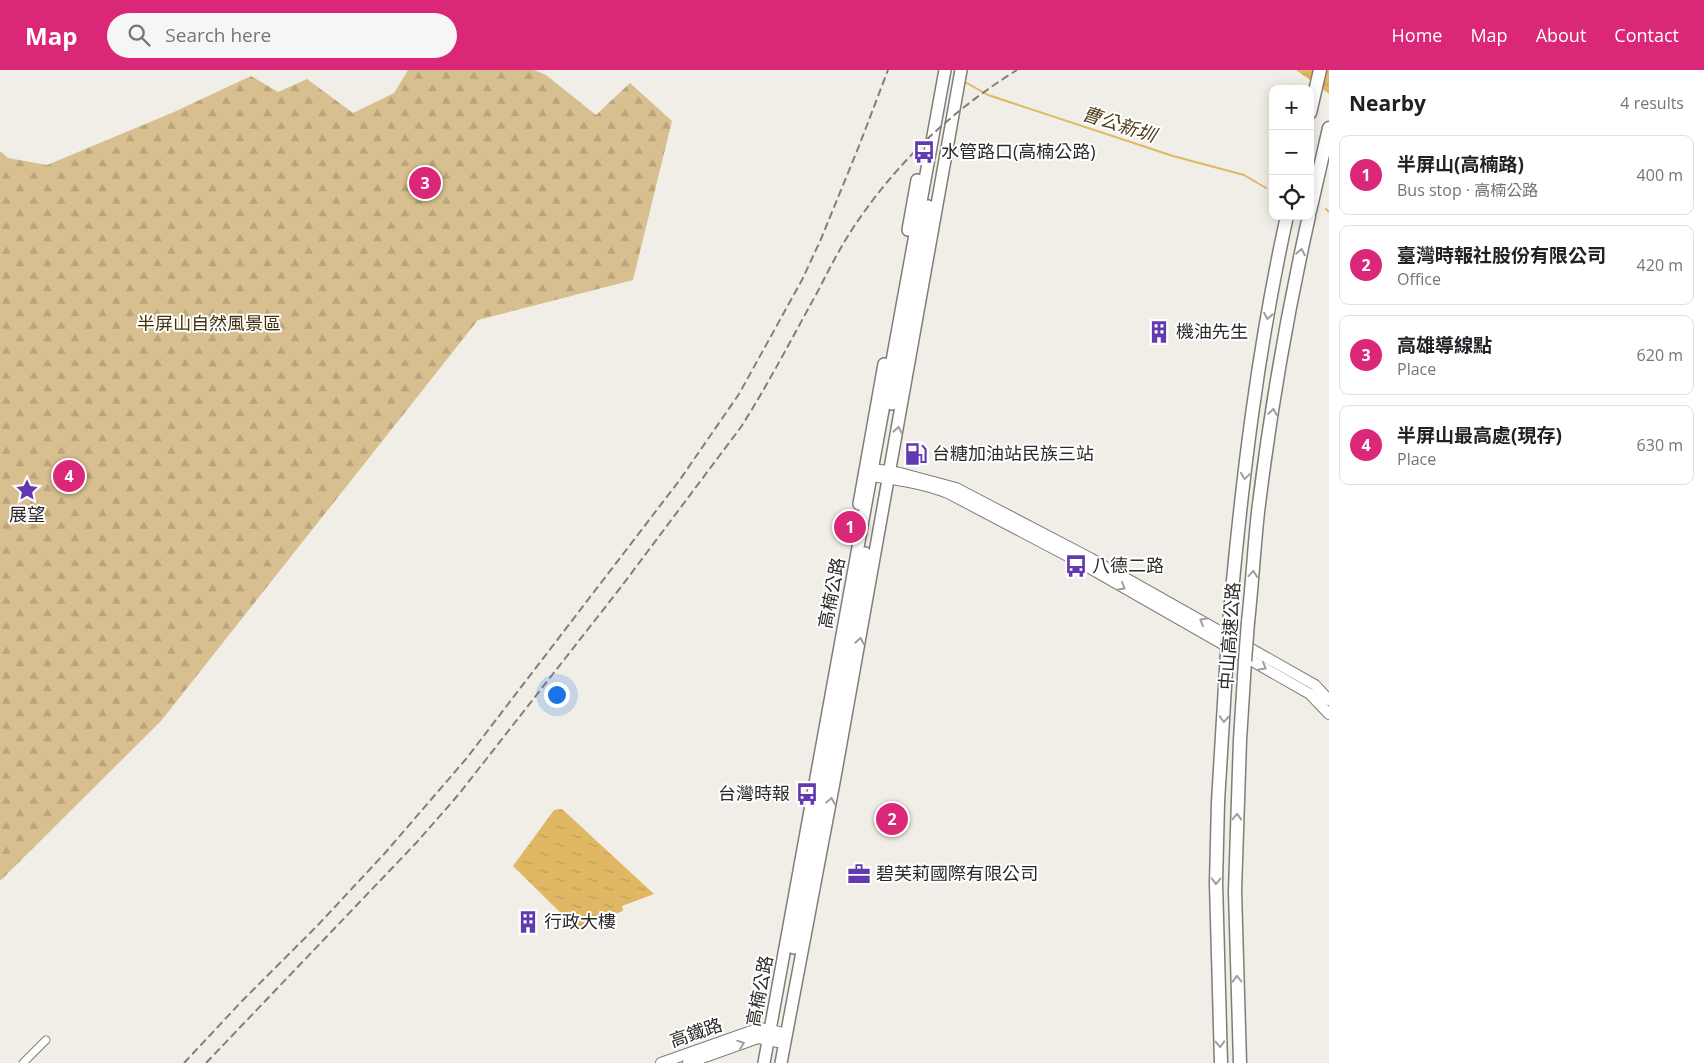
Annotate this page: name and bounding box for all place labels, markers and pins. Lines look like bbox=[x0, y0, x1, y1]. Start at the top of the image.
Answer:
bus stop icon: 水管路口(高楠公路) bbox=[911, 139, 937, 165]
place label: 水管路口(高楠公路) bbox=[941, 139, 1096, 163]
pin: 3 bbox=[409, 164, 441, 202]
building icon: 機油先生 bbox=[1146, 319, 1172, 345]
place label: 機油先生 bbox=[1176, 319, 1248, 343]
fuel station icon: 台糖加油站民族三站 bbox=[903, 441, 929, 467]
place label: 台糖加油站民族三站 bbox=[932, 441, 1094, 465]
pin: 4 bbox=[53, 457, 85, 495]
place icon: 展望 bbox=[14, 477, 40, 503]
place label: 展望 bbox=[9, 502, 45, 526]
pin: 1 bbox=[834, 508, 866, 546]
bus stop icon: 八德二路 bbox=[1063, 553, 1089, 579]
place label: 八德二路 bbox=[1092, 553, 1164, 577]
place label: 台灣時報 bbox=[718, 781, 790, 805]
bus stop icon: 台灣時報 bbox=[794, 781, 820, 807]
pin: 2 bbox=[876, 800, 908, 838]
office icon: 碧芙莉國際有限公司 bbox=[846, 861, 872, 887]
place label: 碧芙莉國際有限公司 bbox=[876, 861, 1038, 885]
building icon: 行政大樓 bbox=[515, 909, 541, 935]
place label: 行政大樓 bbox=[544, 909, 616, 933]

